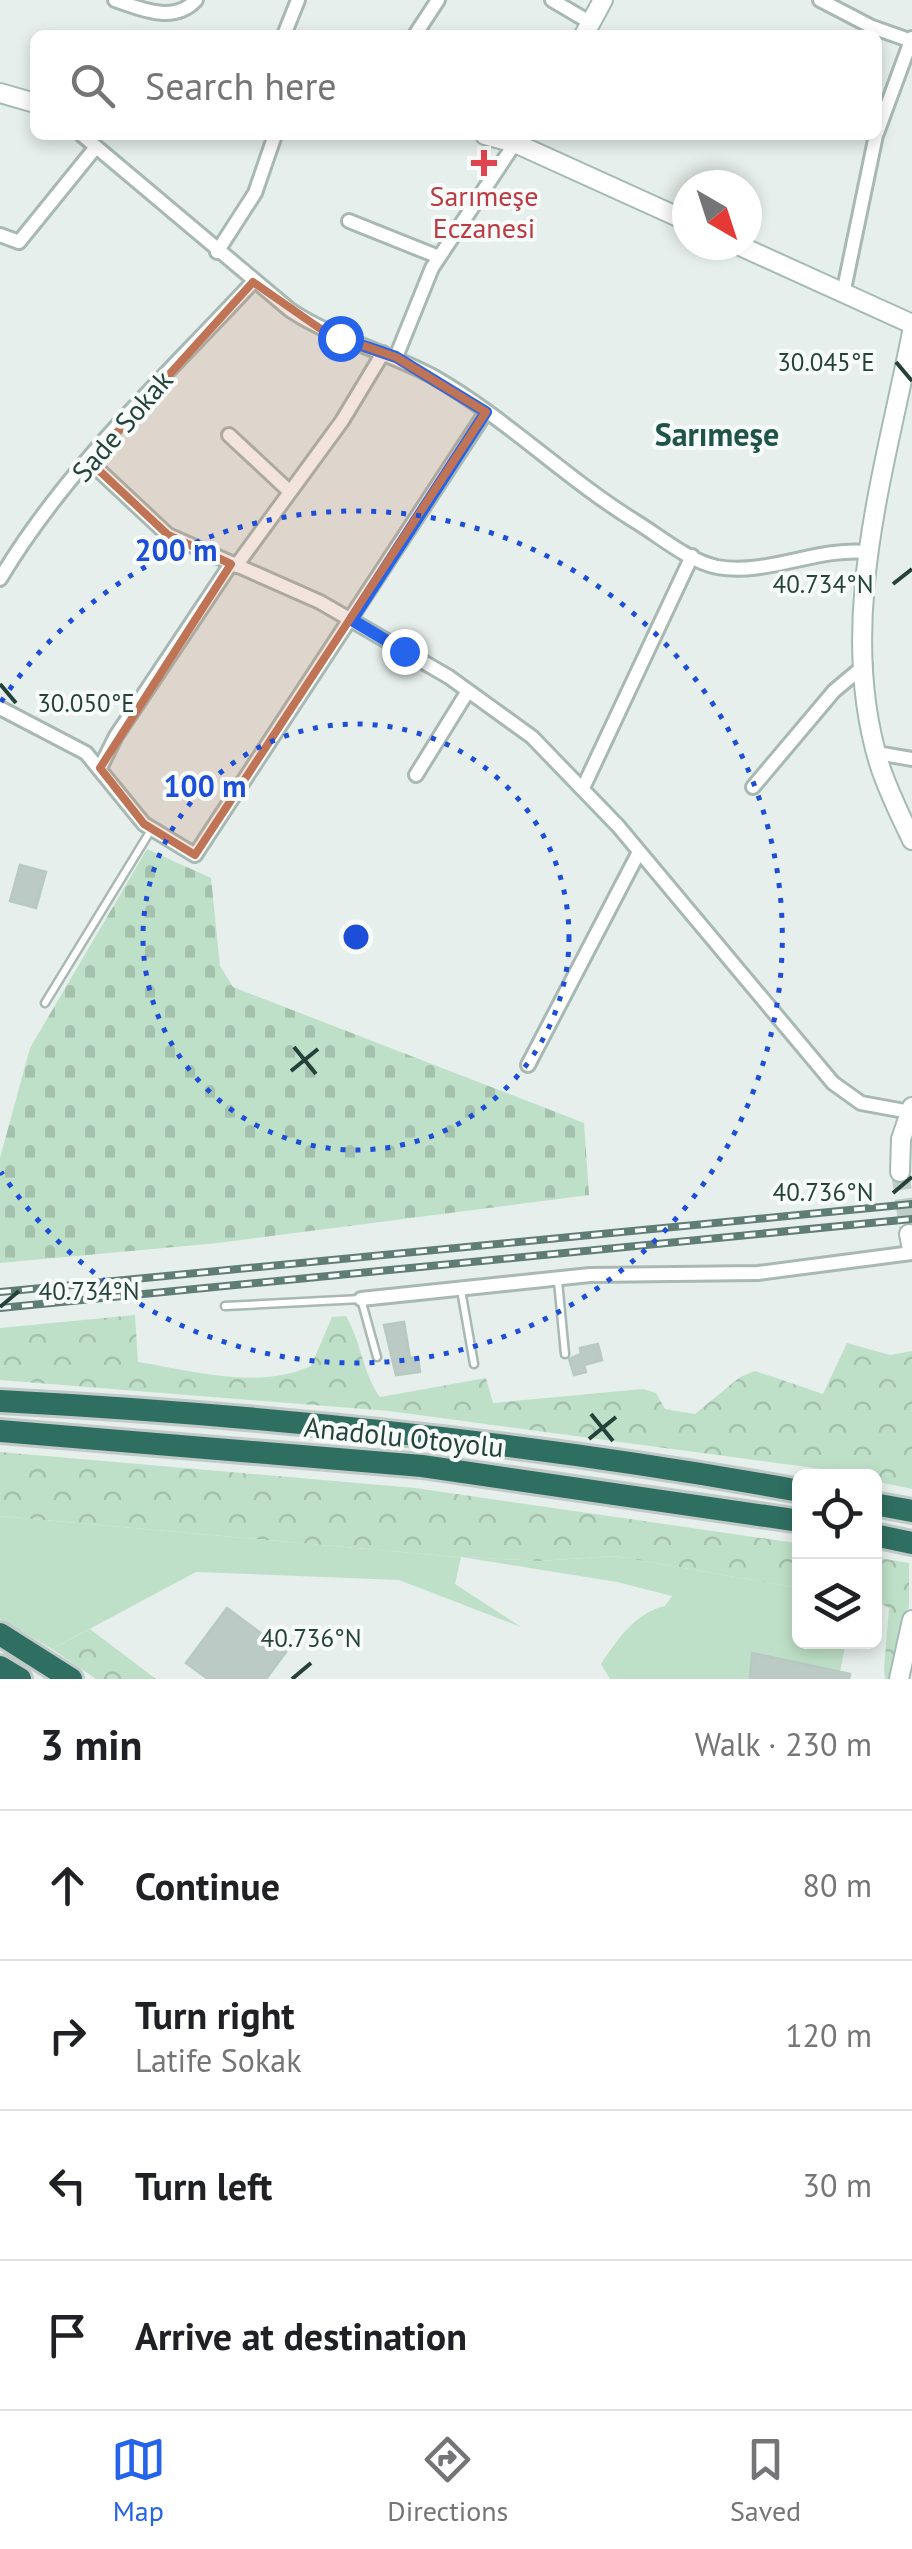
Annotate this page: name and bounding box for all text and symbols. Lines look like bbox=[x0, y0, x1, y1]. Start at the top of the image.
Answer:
search box bbox=[30, 30, 882, 140]
icon: search bbox=[65, 58, 120, 113]
text: Search here bbox=[145, 61, 337, 110]
marker: Sarımeşe Eczanesi bbox=[473, 152, 495, 174]
north arrow bbox=[672, 170, 762, 260]
place label: Sarımeşe Eczanesi bbox=[430, 177, 538, 246]
route start bbox=[318, 316, 364, 362]
text: 30.045°E bbox=[777, 346, 875, 378]
street label: Sade Sokak bbox=[63, 362, 181, 489]
district label: Sarımeşe bbox=[655, 413, 779, 455]
text: 200 m bbox=[135, 530, 217, 569]
text: 40.734°N bbox=[773, 568, 873, 600]
route end bbox=[382, 629, 428, 675]
text: 30.050°E bbox=[37, 687, 135, 719]
text: 100 m bbox=[164, 766, 246, 805]
centre of rings bbox=[338, 919, 374, 955]
text: 40.736°N bbox=[773, 1176, 873, 1208]
text: 40.734°N bbox=[39, 1275, 139, 1307]
street label: Anadolu Otoyolu bbox=[302, 1408, 506, 1465]
map controls bbox=[792, 1469, 882, 1649]
button: locate bbox=[792, 1469, 882, 1559]
button: layers bbox=[792, 1559, 882, 1649]
text: 40.736°N bbox=[261, 1622, 361, 1654]
text: 3 min bbox=[40, 1717, 142, 1772]
text: Walk · 230 m bbox=[695, 1723, 872, 1765]
icon: ahead bbox=[40, 1858, 95, 1913]
text: Continue bbox=[135, 1861, 280, 1910]
text: 80 m bbox=[803, 1864, 872, 1906]
text: Turn right bbox=[135, 1990, 295, 2039]
icon: right bbox=[40, 2008, 95, 2063]
text: 120 m bbox=[785, 2014, 872, 2056]
text: Latife Sokak bbox=[135, 2039, 302, 2081]
icon: left bbox=[40, 2158, 95, 2213]
text: Turn left bbox=[135, 2161, 272, 2210]
text: 30 m bbox=[803, 2164, 872, 2206]
icon: arrive bbox=[40, 2308, 95, 2363]
text: Arrive at destination bbox=[135, 2311, 467, 2360]
tab: Map bbox=[111, 2432, 166, 2529]
tab: Directions bbox=[387, 2432, 508, 2529]
tab: Saved bbox=[730, 2432, 801, 2529]

